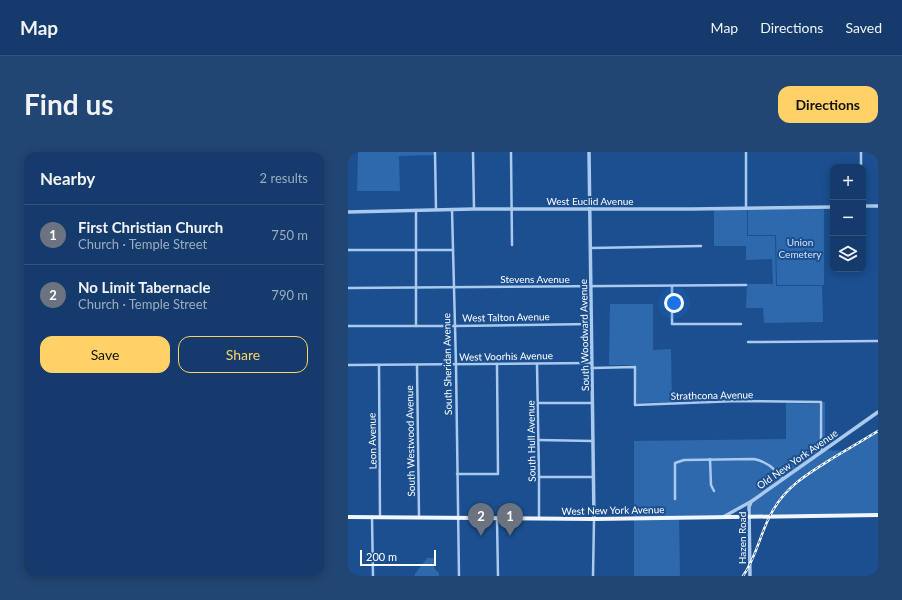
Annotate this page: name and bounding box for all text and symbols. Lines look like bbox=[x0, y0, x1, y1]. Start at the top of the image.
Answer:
text: Map bbox=[20, 16, 58, 39]
text: Map bbox=[711, 19, 738, 36]
text: Directions bbox=[760, 19, 823, 36]
text: Saved bbox=[845, 19, 882, 36]
button: Directions bbox=[778, 86, 878, 123]
text: Find us bbox=[24, 87, 114, 121]
map controls bbox=[830, 164, 866, 272]
button: + bbox=[830, 164, 866, 200]
text: Nearby bbox=[40, 168, 95, 189]
text: 2 results bbox=[260, 170, 308, 186]
street label: West Euclid Avenue bbox=[546, 195, 634, 207]
button: − bbox=[830, 200, 866, 236]
text: First Christian Church bbox=[78, 218, 223, 236]
text: 1 bbox=[49, 227, 57, 243]
text: 750 m bbox=[271, 227, 308, 243]
text: Church · Temple Street bbox=[78, 236, 207, 252]
park label: Union Cemetery bbox=[779, 236, 822, 260]
button: layers bbox=[830, 236, 866, 272]
street label: Stevens Avenue bbox=[500, 273, 570, 285]
text: No Limit Tabernacle bbox=[78, 278, 210, 296]
street label: South Woodward Avenue bbox=[577, 279, 591, 391]
text: 2 bbox=[49, 287, 57, 303]
text: 790 m bbox=[271, 287, 308, 303]
your location bbox=[664, 293, 684, 313]
text: Church · Temple Street bbox=[78, 296, 207, 312]
street label: West Talton Avenue bbox=[462, 310, 550, 324]
street label: South Sheridan Avenue bbox=[440, 313, 454, 415]
button: Save bbox=[40, 336, 170, 373]
button: Share bbox=[178, 336, 308, 373]
street label: West Voorhis Avenue bbox=[459, 349, 553, 363]
street label: South Westwood Avenue bbox=[403, 385, 417, 497]
street label: Strathcona Avenue bbox=[671, 388, 753, 402]
street label: South Hull Avenue bbox=[524, 400, 538, 482]
street label: Leon Avenue bbox=[366, 413, 378, 469]
street label: Old New York Avenue bbox=[754, 427, 840, 491]
pin: 2 bbox=[468, 503, 494, 536]
pin: 1 bbox=[497, 503, 523, 536]
street label: West New York Avenue bbox=[561, 503, 665, 517]
street label: Hazen Road bbox=[736, 512, 748, 564]
scale bar bbox=[360, 548, 436, 567]
text: 200 m bbox=[366, 550, 397, 563]

